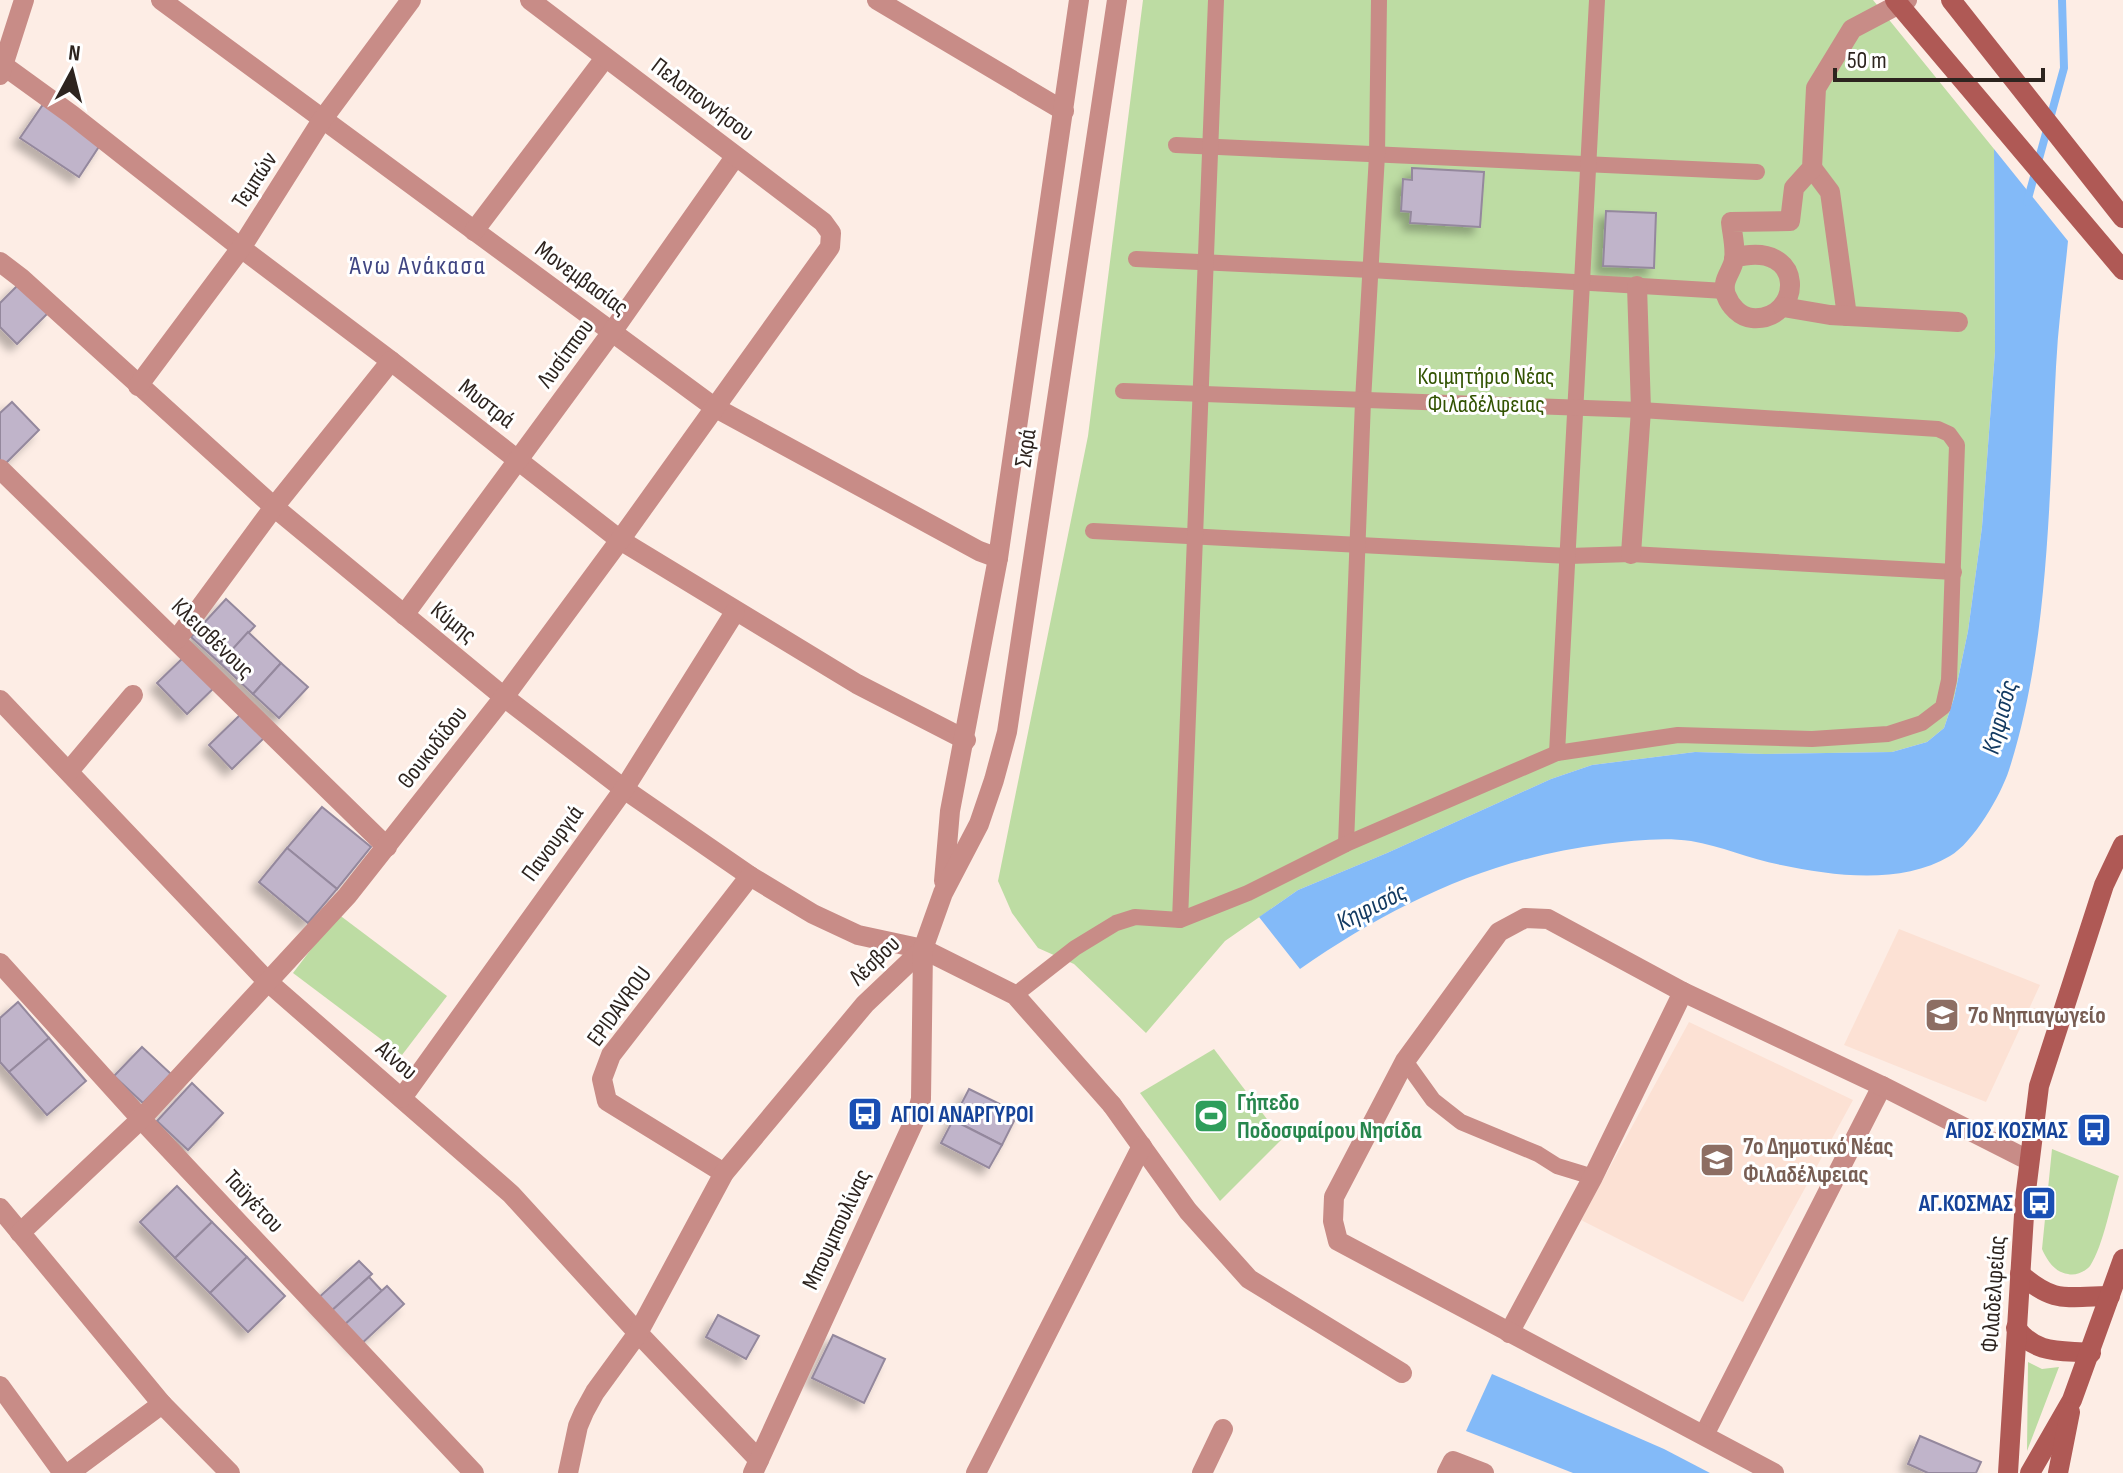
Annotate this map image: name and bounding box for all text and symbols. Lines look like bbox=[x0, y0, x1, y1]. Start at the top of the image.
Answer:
north arrow bbox=[32, 32, 112, 112]
scale bar bbox=[1835, 32, 2043, 82]
text: N bbox=[67, 40, 82, 68]
text: 50 m bbox=[1847, 46, 1887, 75]
street label: Πελοποννήσου bbox=[646, 51, 760, 147]
street label: Τεμπών bbox=[225, 147, 283, 214]
street label: Μονεμβασίας bbox=[529, 235, 634, 322]
district label: Άνω Ανάκασα bbox=[349, 251, 487, 282]
street label: Λυσίππου bbox=[530, 313, 600, 394]
park label: Κοιμητήριο Νέας Φιλαδέλφειας bbox=[1418, 362, 1554, 419]
street label: Μυστρά bbox=[453, 372, 521, 434]
street label: Σκρά bbox=[1008, 427, 1043, 469]
street label: Κλεισθένους bbox=[165, 592, 260, 685]
street label: Κύμης bbox=[425, 595, 483, 650]
water label: Κηφισός bbox=[1976, 676, 2025, 758]
street label: Θουκυδίδου bbox=[391, 700, 474, 794]
street label: Πανουργιά bbox=[515, 800, 590, 887]
water label: Κηφισός bbox=[1331, 876, 1413, 938]
street label: Λέσβου bbox=[842, 929, 906, 992]
street label: EPIDAVROU bbox=[581, 961, 658, 1052]
school or university icon: 7ο Νηπιαγωγείο bbox=[1923, 996, 1961, 1034]
place label: 7ο Νηπιαγωγείο bbox=[1968, 1001, 2106, 1030]
street label: Αίνου bbox=[369, 1034, 423, 1086]
place label: Γήπεδο Ποδοσφαίρου Νησίδα bbox=[1237, 1088, 1422, 1145]
bus stop icon: ΑΓΙΟΙ ΑΝΑΡΓΥΡΟΙ bbox=[846, 1095, 884, 1133]
sports icon: Γήπεδο Ποδοσφαίρου Νησίδα bbox=[1192, 1097, 1230, 1135]
place label: ΑΓΙΟΙ ΑΝΑΡΓΥΡΟΙ bbox=[890, 1100, 1034, 1129]
bus stop icon: ΑΓΙΟΣ ΚΟΣΜΑΣ bbox=[2075, 1111, 2113, 1149]
place label: ΑΓΙΟΣ ΚΟΣΜΑΣ bbox=[1945, 1116, 2068, 1145]
place label: 7ο Δημοτικό Νέας Φιλαδέλφειας bbox=[1743, 1132, 1894, 1189]
school or university icon: 7ο Δημοτικό Νέας Φιλαδέλφειας bbox=[1698, 1141, 1736, 1179]
street label: Ταϋγέτου bbox=[217, 1164, 290, 1239]
street label: Μπουμπουλίνας bbox=[796, 1164, 877, 1294]
bus stop icon: ΑΓ.ΚΟΣΜΑΣ bbox=[2020, 1184, 2058, 1222]
place label: ΑΓ.ΚΟΣΜΑΣ bbox=[1918, 1189, 2013, 1218]
street label: Φιλαδελφείας bbox=[1975, 1235, 2012, 1354]

